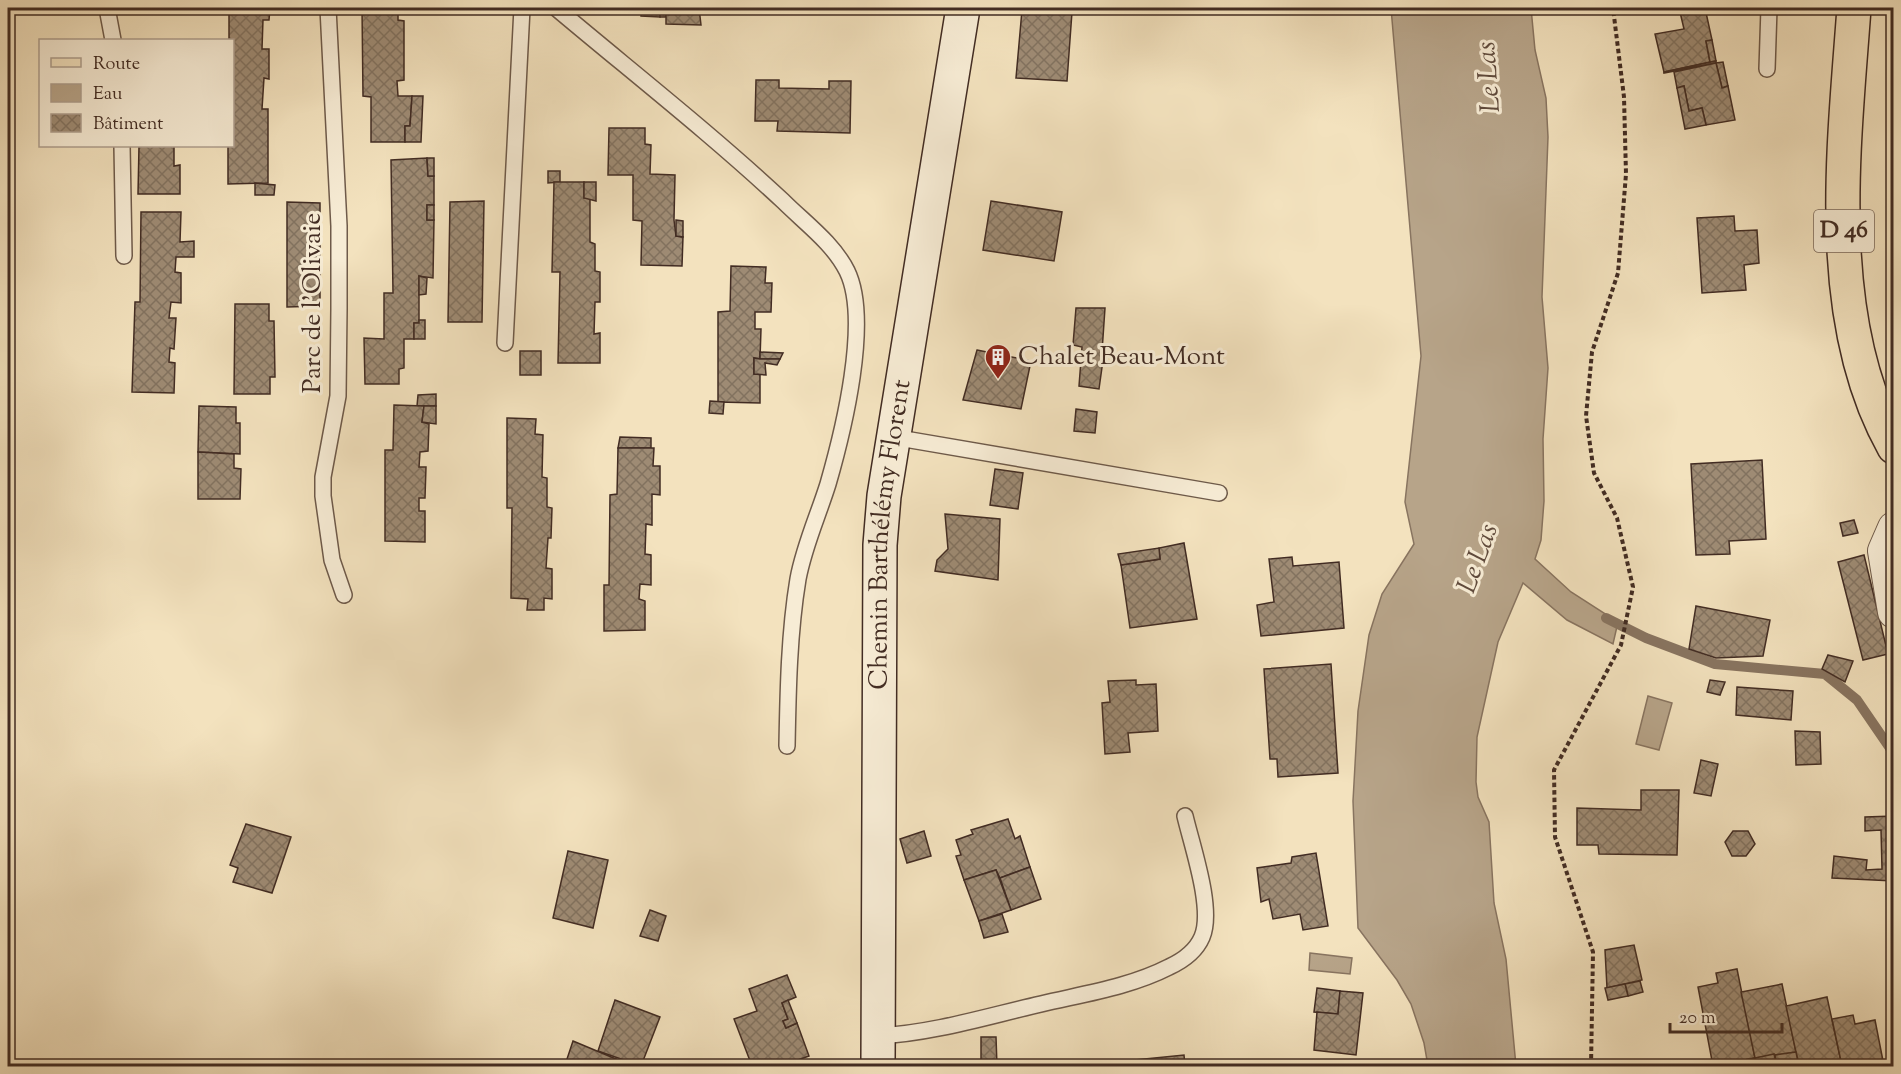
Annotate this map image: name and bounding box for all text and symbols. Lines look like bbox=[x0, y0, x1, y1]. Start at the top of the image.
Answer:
legend bbox=[39, 39, 234, 147]
water label: Le Las bbox=[1468, 40, 1512, 114]
text: Route bbox=[93, 52, 140, 78]
text: Eau bbox=[93, 82, 122, 108]
text: Bâtiment bbox=[93, 112, 163, 138]
road number: D 46 bbox=[1814, 210, 1874, 252]
street label: Parc de l'Olivaie bbox=[295, 213, 332, 393]
place label: Chalet Beau-Mont bbox=[1018, 339, 1225, 376]
building icon: Chalet Beau-Mont bbox=[983, 342, 1013, 380]
street label: Chemin Barthélémy Florent bbox=[861, 377, 921, 690]
water label: Le Las bbox=[1448, 519, 1510, 599]
scale bar bbox=[1670, 996, 1782, 1034]
text: 20 m bbox=[1679, 1006, 1716, 1032]

